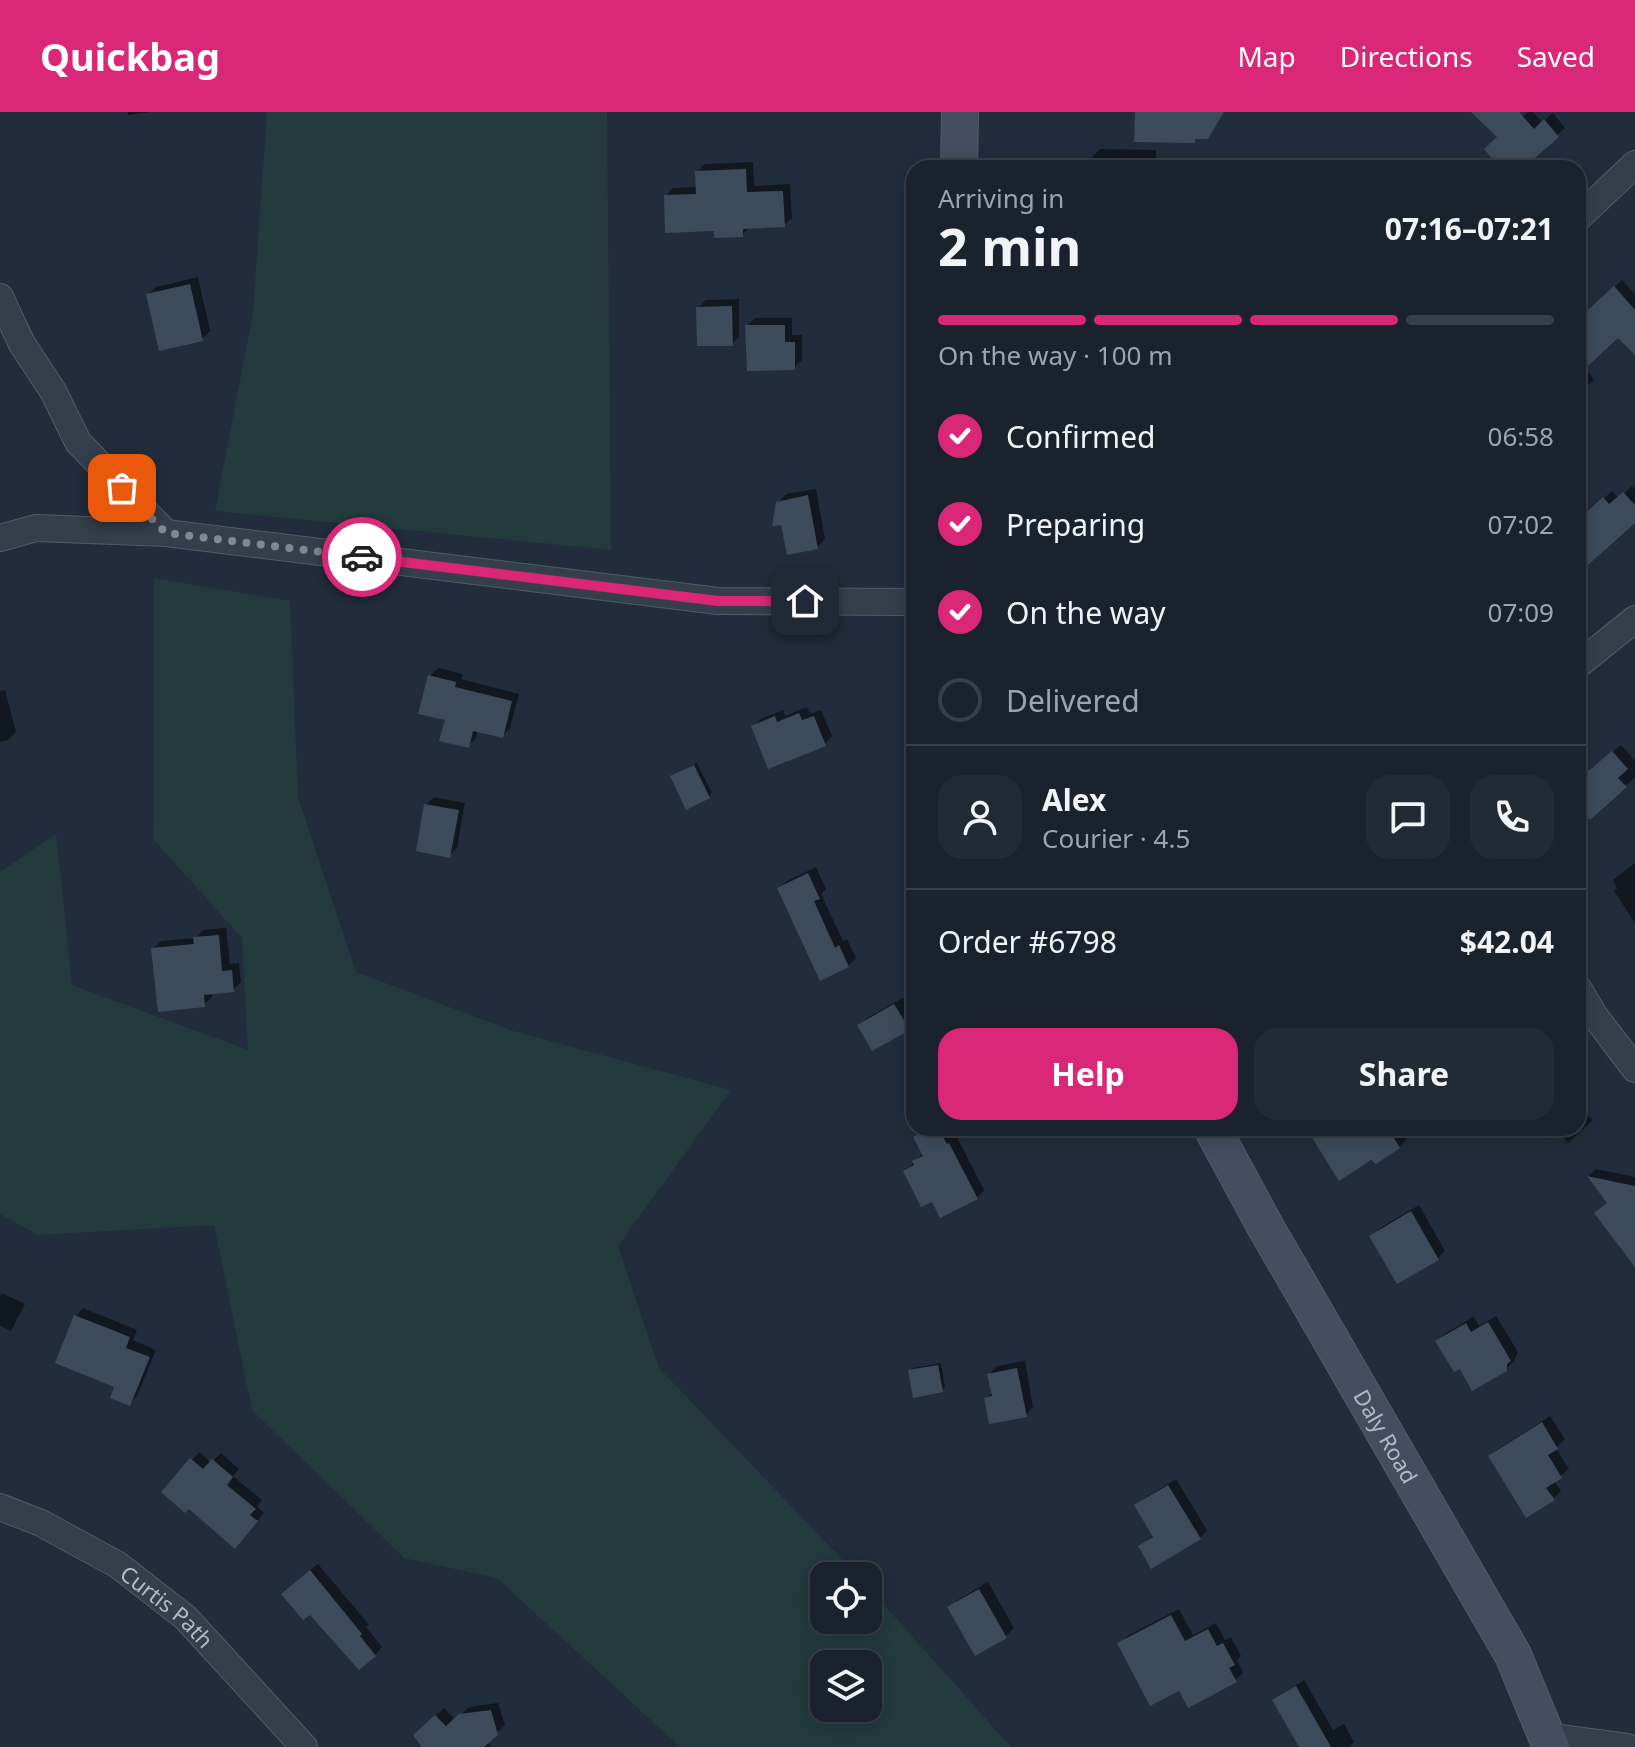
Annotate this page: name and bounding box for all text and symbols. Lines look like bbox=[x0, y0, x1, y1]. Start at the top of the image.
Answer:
text: Quickbag bbox=[40, 30, 220, 82]
text: Map bbox=[1237, 37, 1296, 75]
text: Directions bbox=[1340, 37, 1473, 75]
text: Saved bbox=[1517, 37, 1595, 75]
text: Arriving in bbox=[938, 180, 1064, 216]
text: 07:16–07:21 bbox=[1385, 208, 1554, 249]
text: 2 min bbox=[938, 210, 1081, 281]
text: On the way · 100 m bbox=[938, 337, 1172, 373]
icon: check bbox=[938, 414, 982, 458]
text: Confirmed bbox=[1006, 416, 1156, 457]
text: 06:58 bbox=[1488, 418, 1554, 454]
pin bbox=[88, 454, 156, 522]
icon: bag bbox=[100, 466, 144, 510]
icon: check bbox=[938, 502, 982, 546]
text: Preparing bbox=[1006, 504, 1145, 545]
text: 07:02 bbox=[1488, 506, 1554, 542]
courier bbox=[322, 517, 402, 597]
icon: car bbox=[340, 535, 384, 579]
pin bbox=[771, 567, 839, 635]
icon: home bbox=[783, 579, 827, 623]
icon: check bbox=[938, 590, 982, 634]
text: On the way bbox=[1006, 592, 1166, 633]
text: 07:09 bbox=[1488, 594, 1554, 630]
text: Delivered bbox=[1006, 680, 1140, 721]
button: person bbox=[938, 775, 1022, 859]
button: chat bbox=[1366, 775, 1450, 859]
button: phone bbox=[1470, 775, 1554, 859]
text: Alex bbox=[1042, 779, 1106, 820]
text: Courier · 4.5 bbox=[1042, 820, 1190, 856]
text: Order #6798 bbox=[938, 921, 1117, 962]
text: $42.04 bbox=[1460, 921, 1554, 962]
button: Help bbox=[938, 1028, 1238, 1120]
button: Share bbox=[1254, 1028, 1554, 1120]
street label: Daly Road bbox=[1347, 1384, 1425, 1489]
street label: Curtis Path bbox=[115, 1558, 221, 1654]
map controls bbox=[810, 1562, 882, 1722]
button: locate bbox=[810, 1562, 882, 1634]
button: layers bbox=[810, 1650, 882, 1722]

